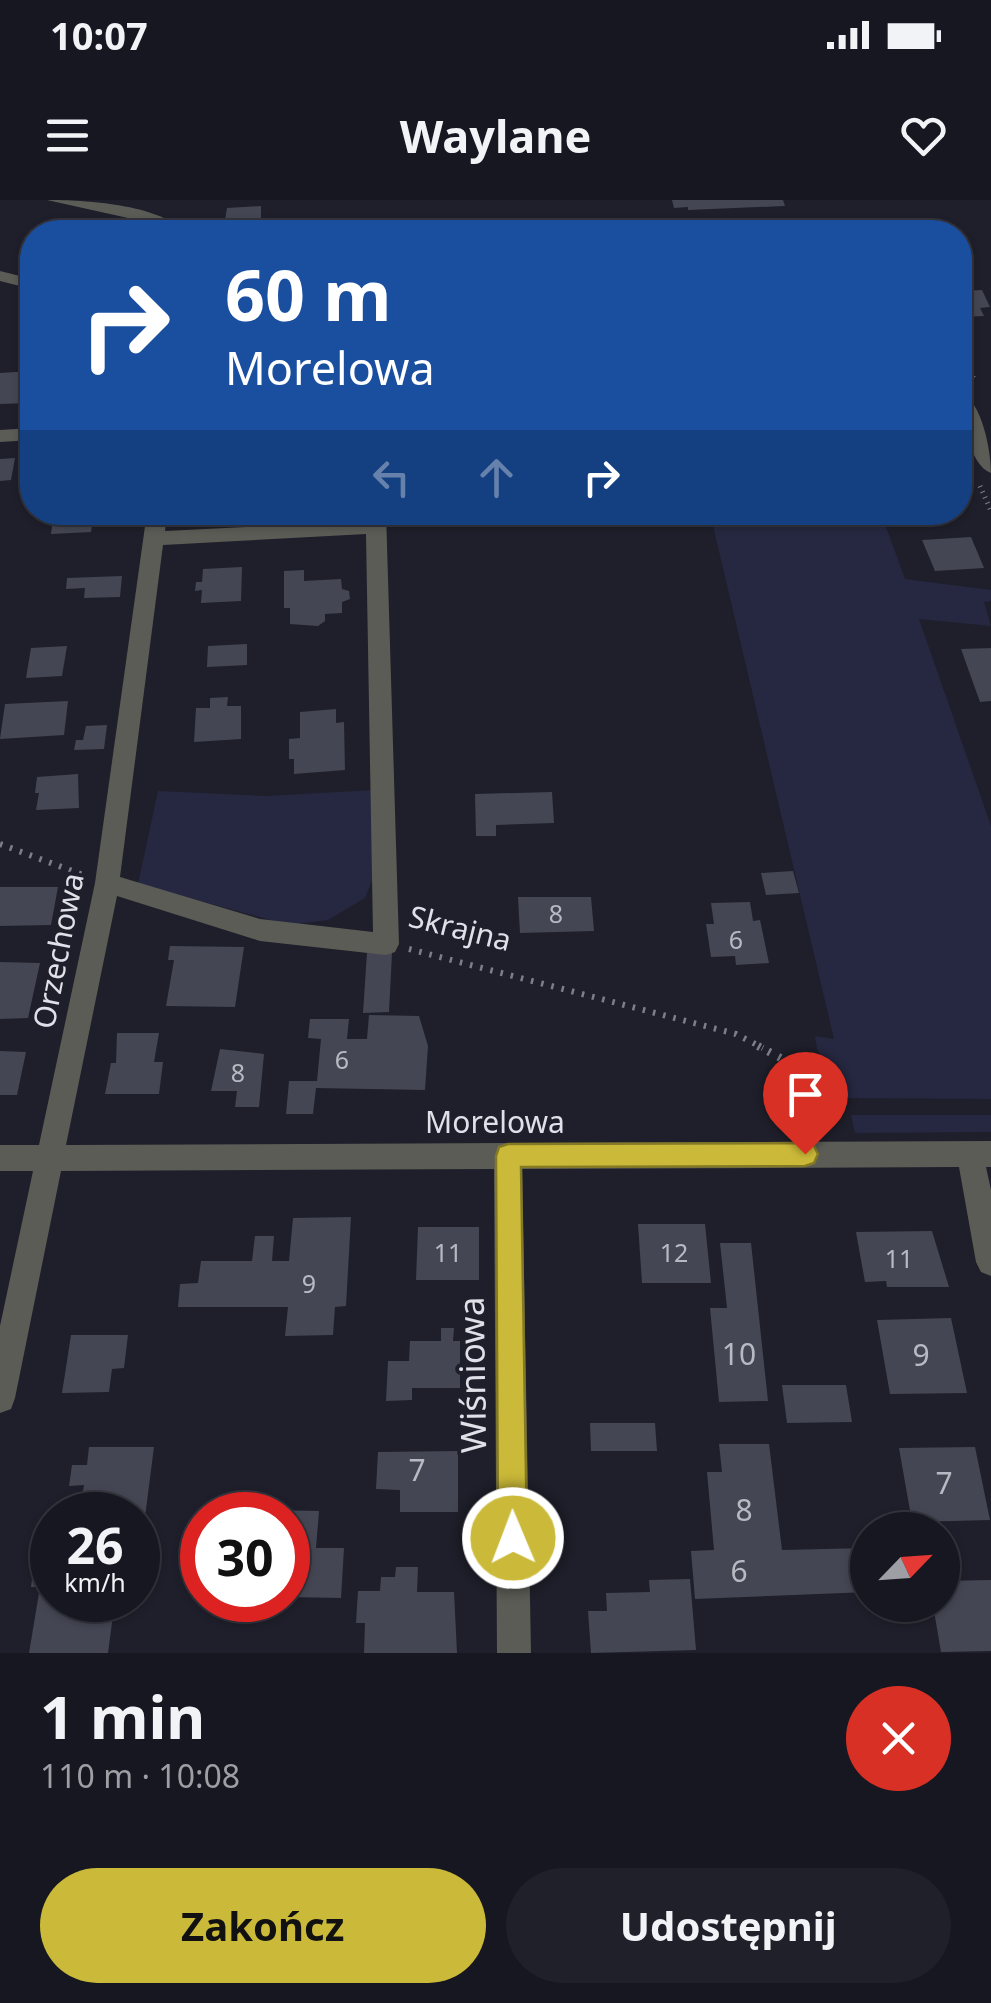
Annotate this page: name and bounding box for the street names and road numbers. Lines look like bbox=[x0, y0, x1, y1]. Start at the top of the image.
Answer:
street label: Orzechowa bbox=[22, 869, 93, 1032]
street label: Skrajna bbox=[405, 895, 516, 960]
street label: Morelowa bbox=[425, 1101, 565, 1142]
street label: Wiśniowa bbox=[447, 1296, 496, 1454]

